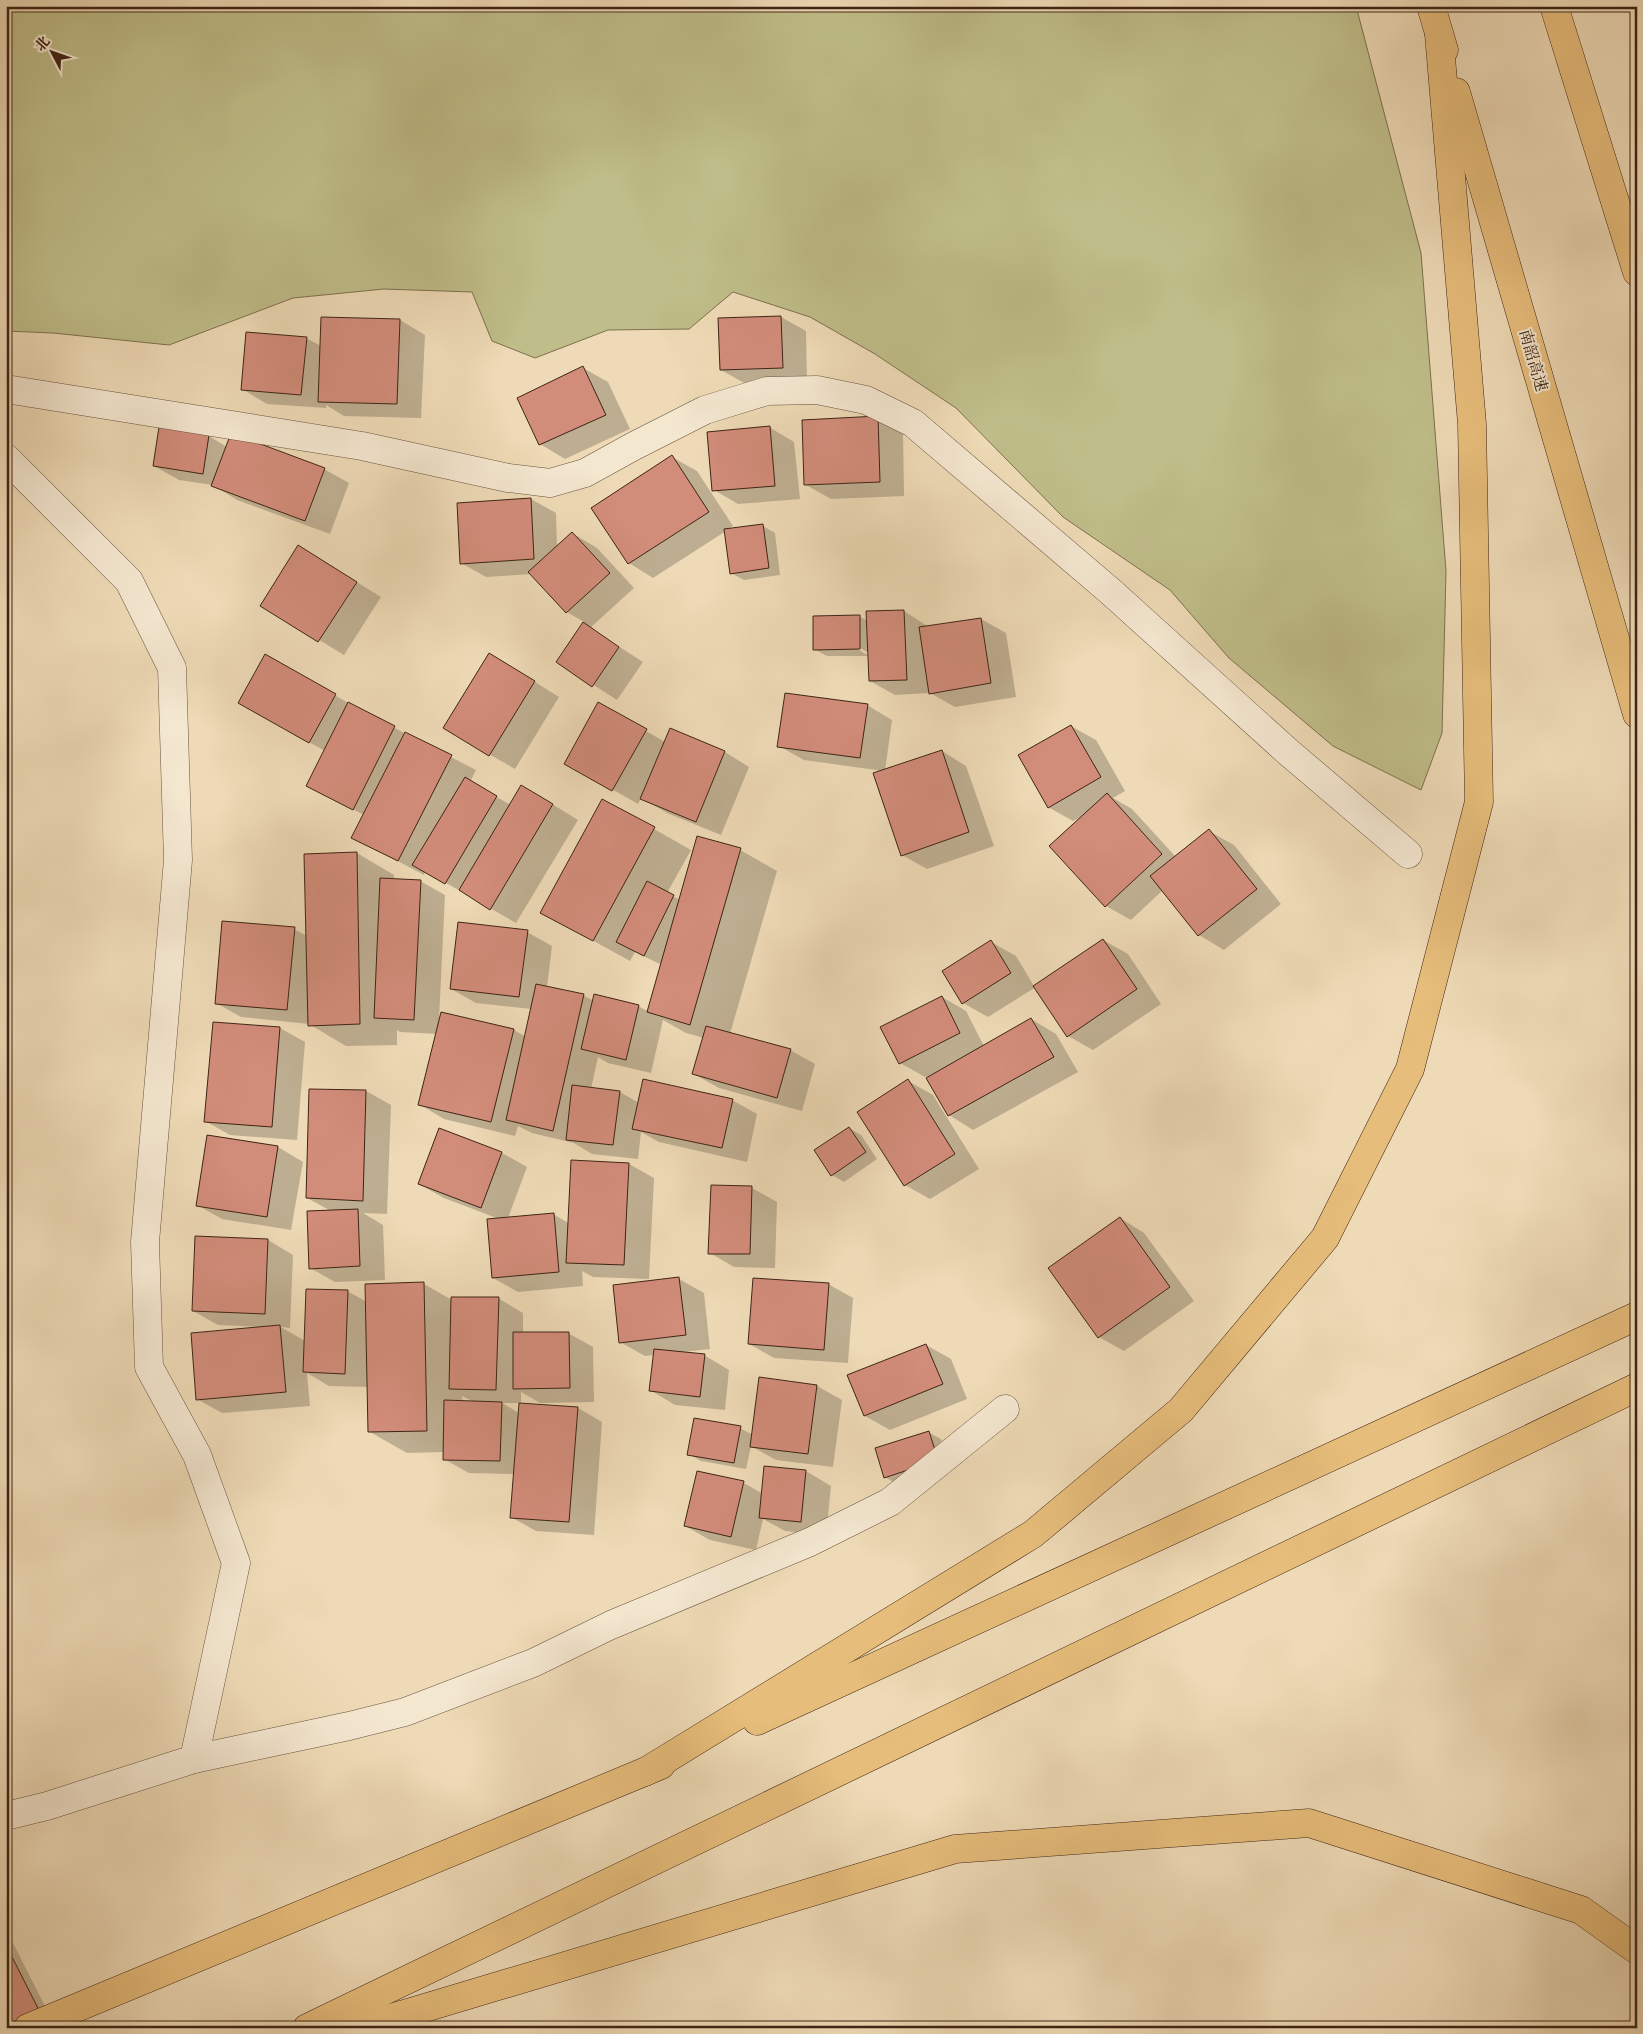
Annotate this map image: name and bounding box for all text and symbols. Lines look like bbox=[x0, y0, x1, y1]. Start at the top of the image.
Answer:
north arrow bbox=[28, 28, 78, 78]
text: 北 bbox=[32, 33, 54, 55]
street label: 南韶高速 bbox=[1515, 327, 1551, 394]

